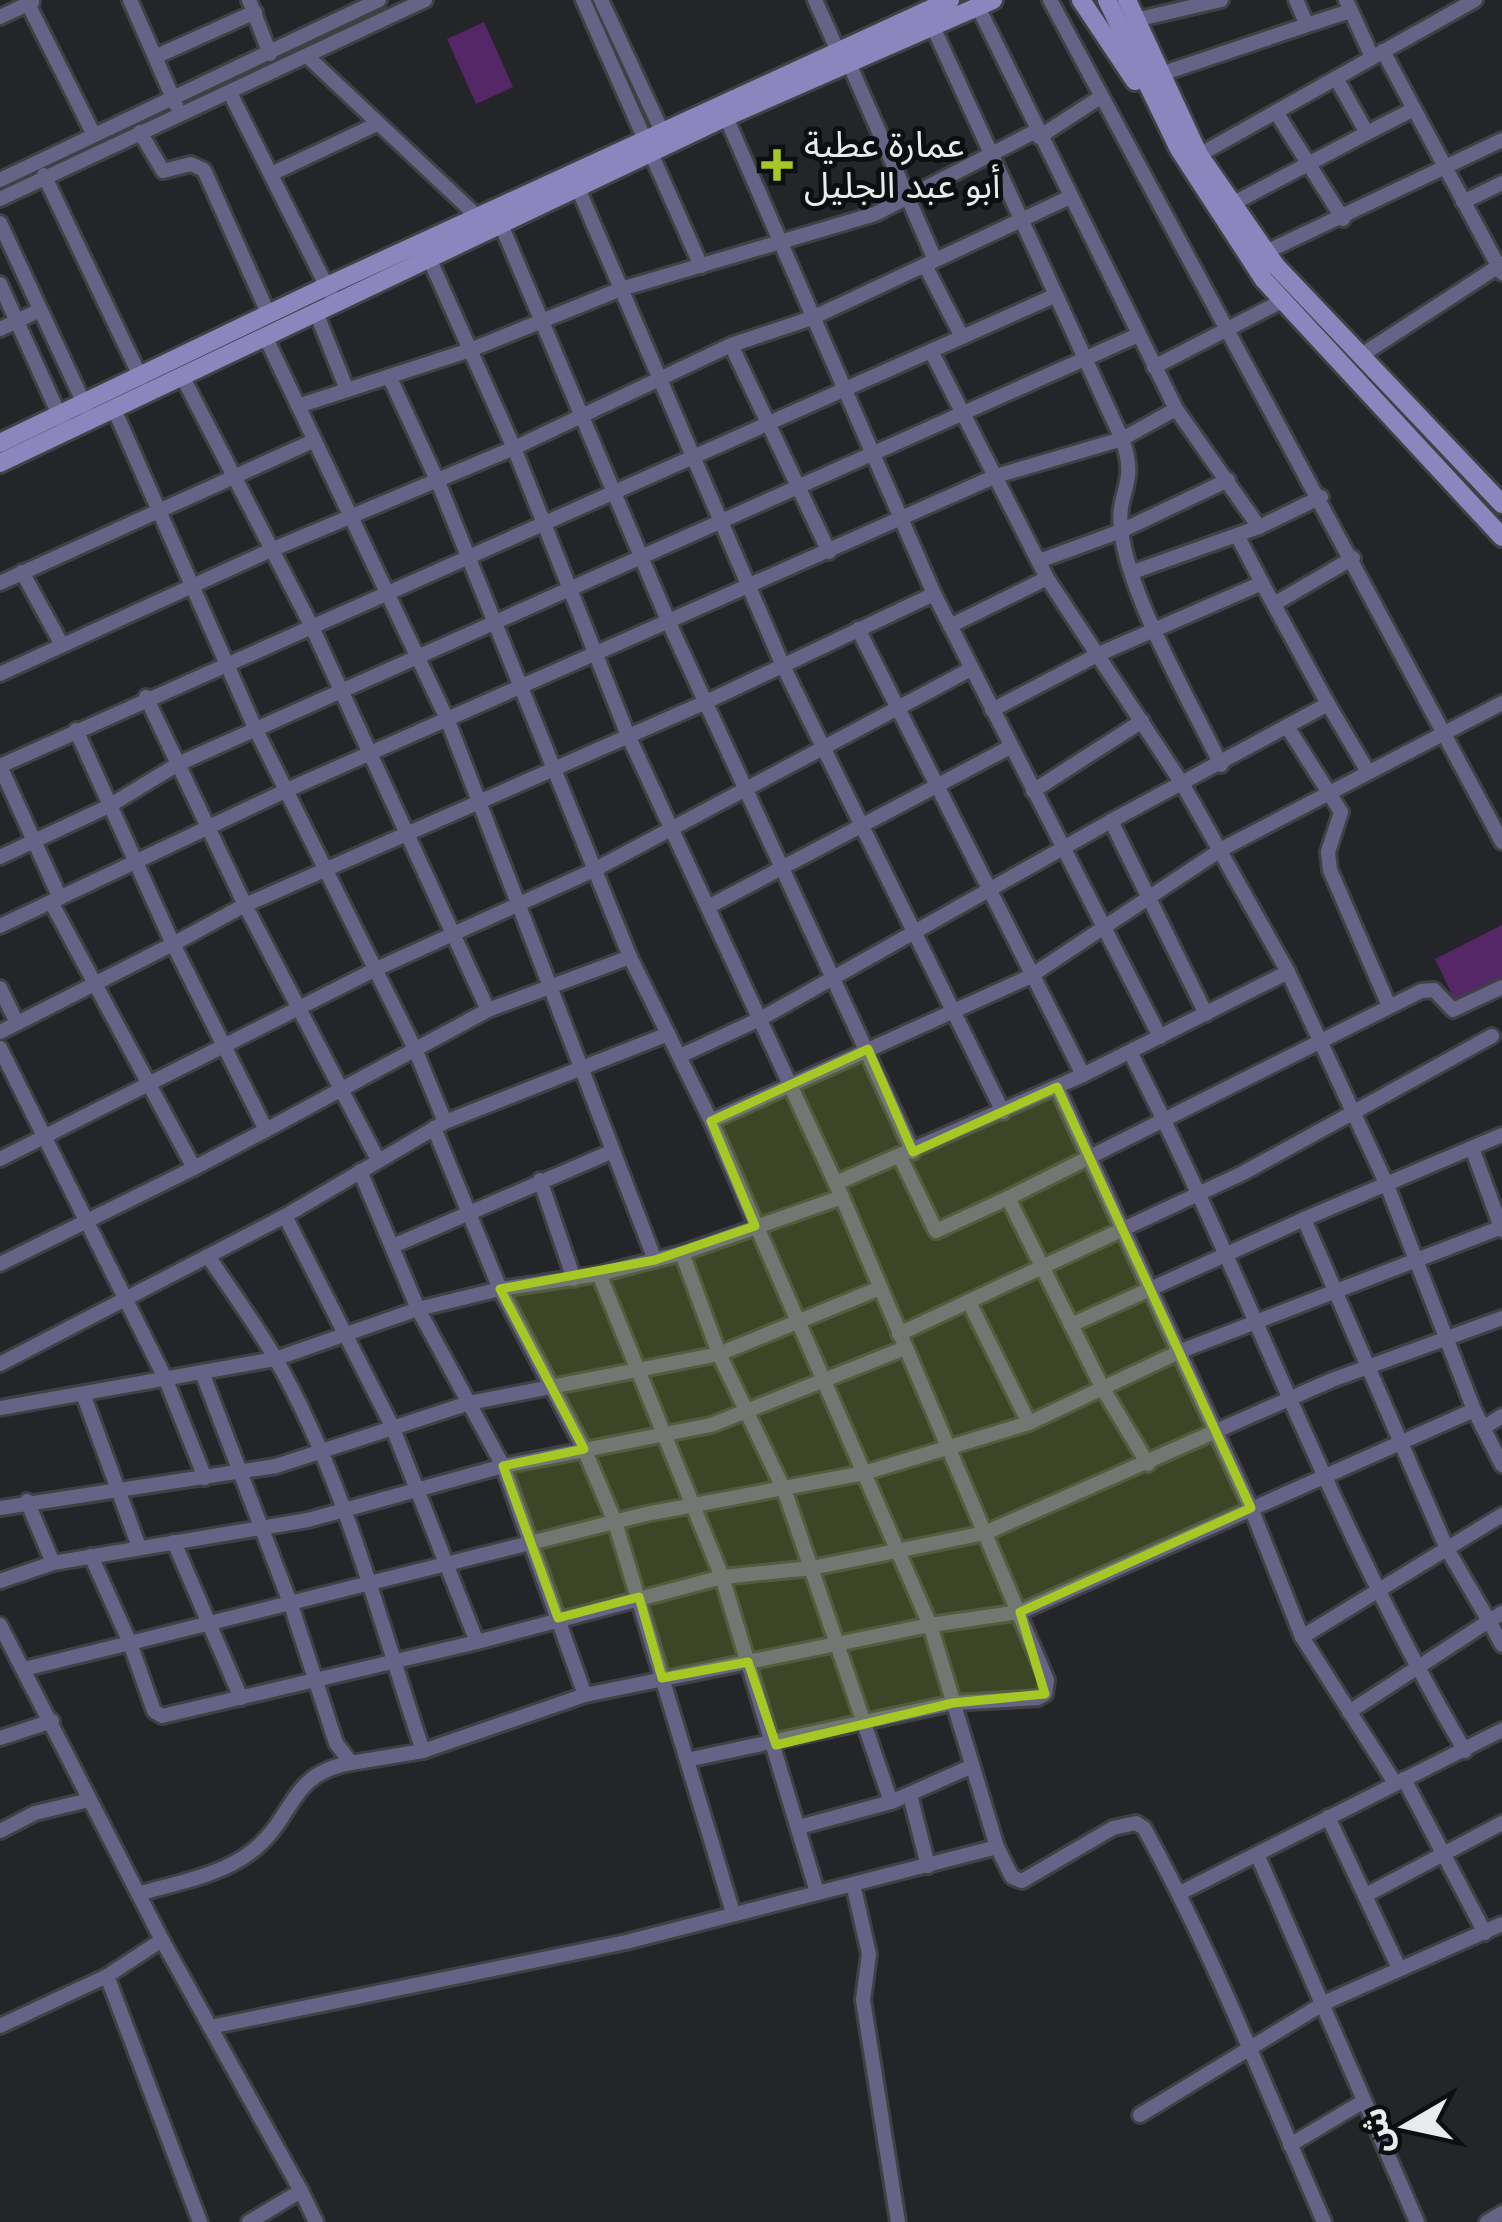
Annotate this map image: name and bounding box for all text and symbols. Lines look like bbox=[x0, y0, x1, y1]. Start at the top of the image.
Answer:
place label: عمارة عطية أبو عبد الجليل bbox=[804, 122, 1000, 207]
marker: عمارة عطية أبو عبد الجليل bbox=[761, 149, 793, 181]
north arrow bbox=[1346, 2066, 1466, 2186]
text: ش bbox=[1353, 2105, 1400, 2156]

